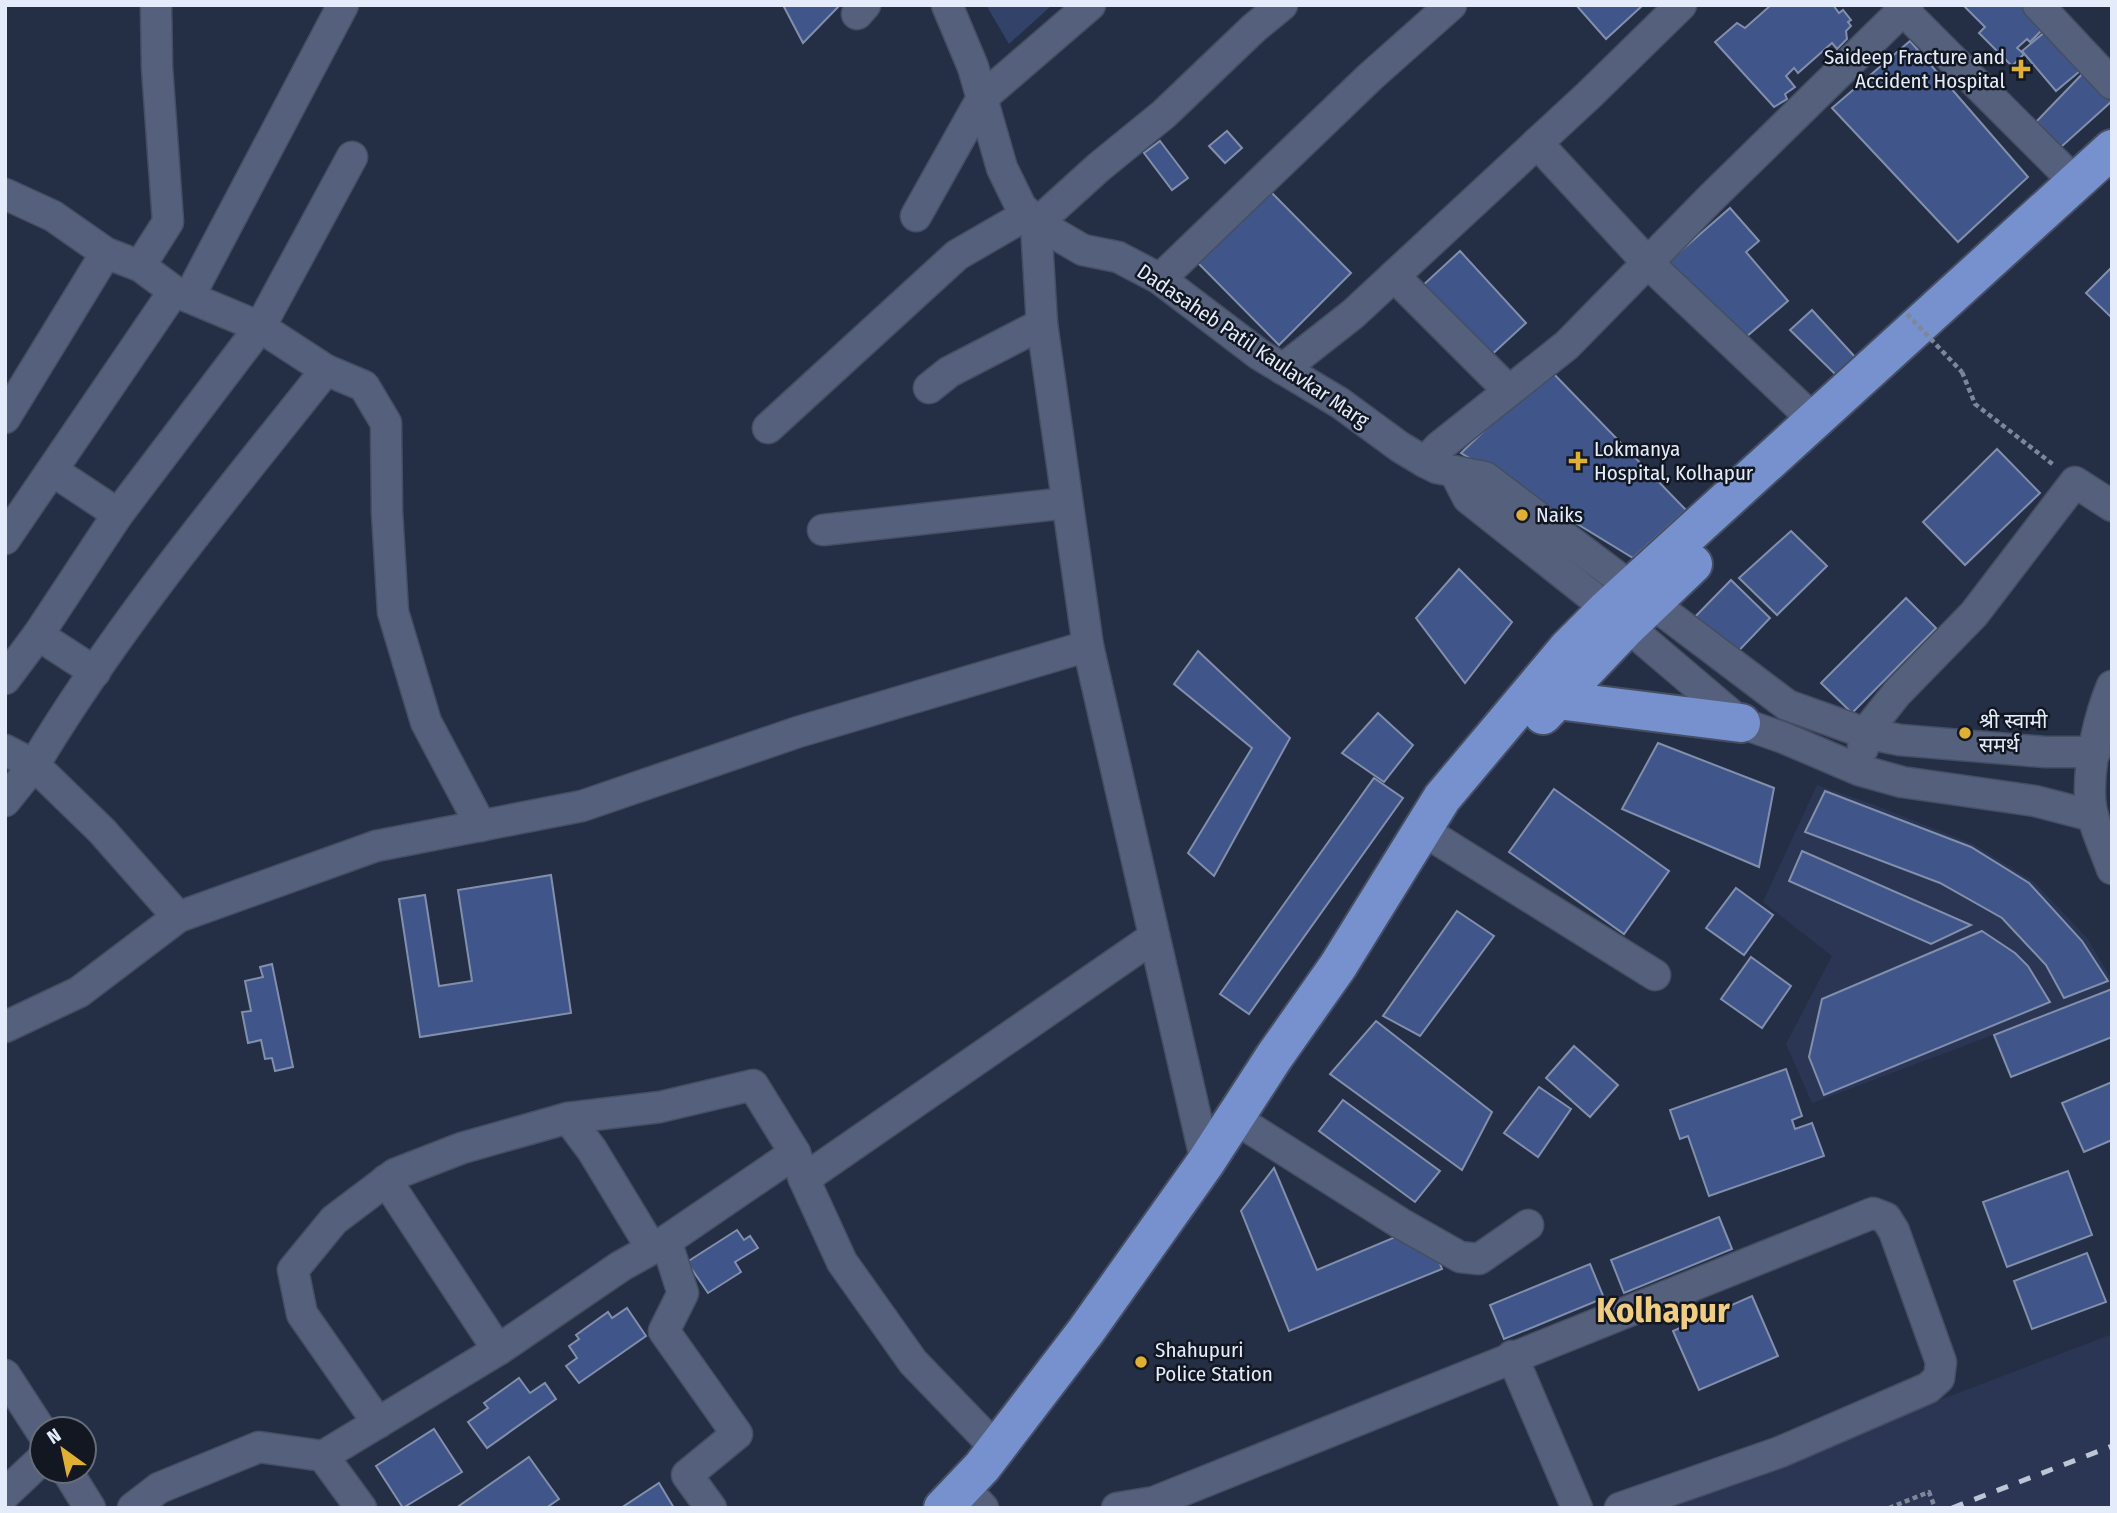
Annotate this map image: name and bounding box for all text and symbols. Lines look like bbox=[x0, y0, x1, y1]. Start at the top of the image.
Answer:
place label: Saideep Fracture and Accident Hospital bbox=[1824, 44, 2005, 94]
marker: Saideep Fracture and Accident Hospital bbox=[2011, 59, 2031, 79]
street label: Dadasaheb Patil Kaulavkar Marg bbox=[1132, 259, 1374, 434]
place label: Lokmanya Hospital, Kolhapur bbox=[1594, 436, 1754, 486]
marker: Lokmanya Hospital, Kolhapur bbox=[1568, 451, 1588, 471]
place label: Naiks bbox=[1536, 502, 1583, 528]
marker: Naiks bbox=[1514, 507, 1530, 523]
place label: श्री स्वामी समर्थ bbox=[1979, 708, 2048, 758]
marker: श्री स्वामी समर्थ bbox=[1957, 725, 1973, 741]
district label: Kolhapur bbox=[1596, 1289, 1730, 1331]
place label: Shahupuri Police Station bbox=[1155, 1337, 1273, 1387]
marker: Shahupuri Police Station bbox=[1133, 1354, 1149, 1370]
north arrow bbox=[28, 1415, 98, 1485]
text: N bbox=[43, 1423, 65, 1449]

